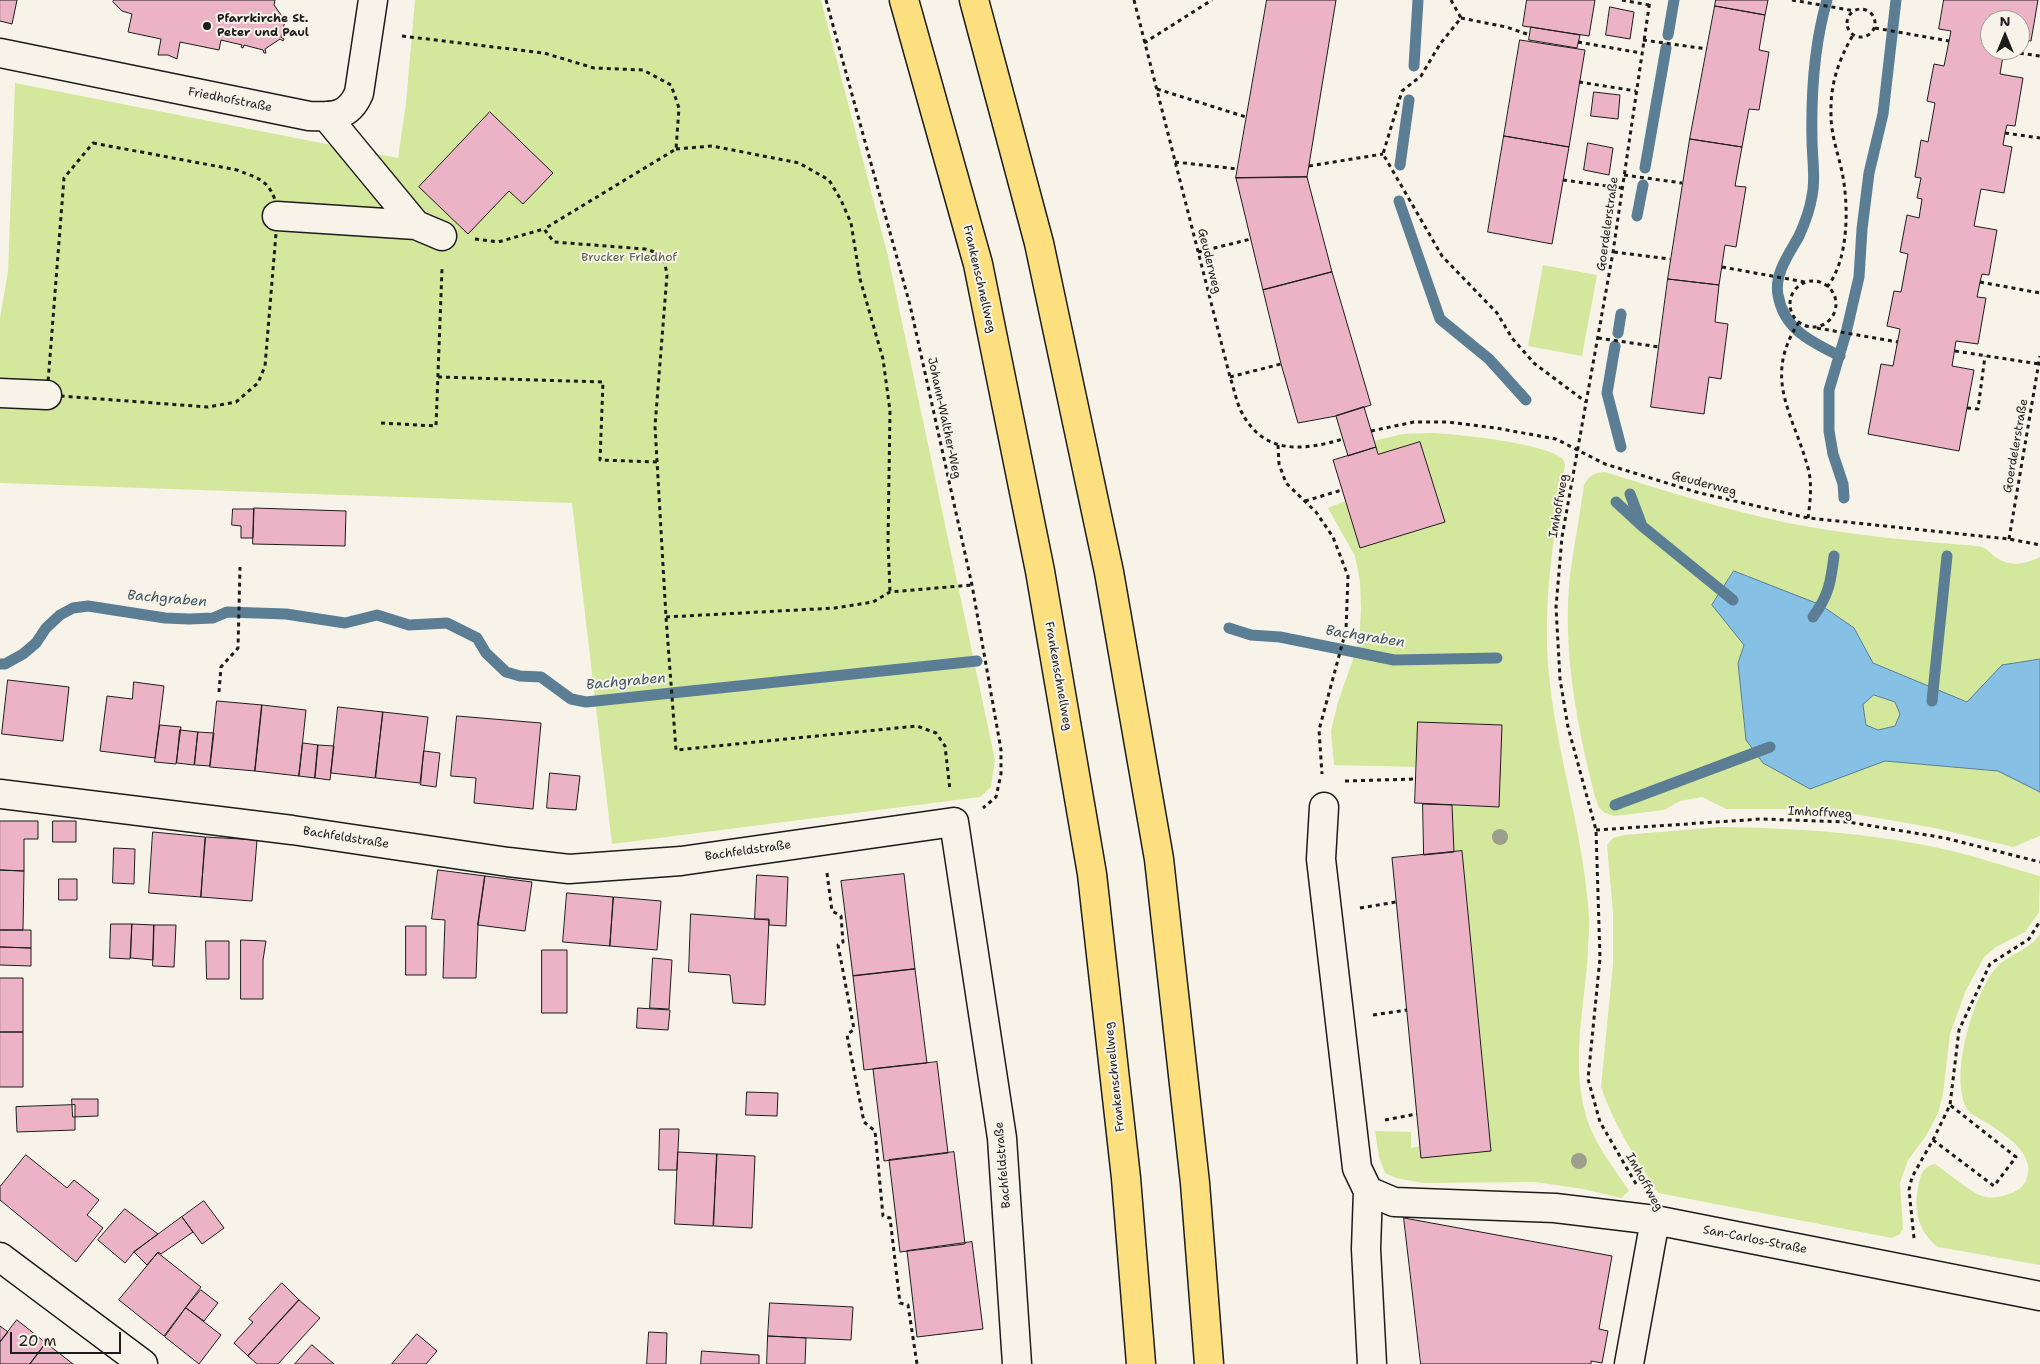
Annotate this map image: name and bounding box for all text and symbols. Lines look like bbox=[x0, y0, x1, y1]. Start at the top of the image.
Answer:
north arrow bbox=[1980, 10, 2030, 60]
place label: Pfarrkirche St. Peter und Paul bbox=[217, 12, 309, 40]
text: N bbox=[1999, 12, 2011, 30]
marker: Pfarrkirche St. Peter und Paul bbox=[201, 20, 213, 32]
street label: Friedhofstraße bbox=[187, 85, 273, 115]
street label: Goerdelerstraße bbox=[1594, 176, 1622, 272]
street label: Frankenschnellweg bbox=[960, 224, 998, 334]
street label: Geuderweg bbox=[1194, 227, 1224, 295]
park label: Brucker Friedhof bbox=[581, 251, 677, 265]
street label: Johann-Walther-Weg bbox=[924, 356, 964, 480]
street label: Goerdelerstraße bbox=[2001, 398, 2031, 494]
street label: Geuderweg bbox=[1670, 468, 1738, 500]
street label: Imhoffweg bbox=[1546, 473, 1572, 539]
water label: Bachgraben bbox=[126, 587, 208, 611]
street label: Frankenschnellweg bbox=[1041, 620, 1075, 732]
water label: Bachgraben bbox=[1324, 622, 1406, 652]
water label: Bachgraben bbox=[585, 670, 667, 694]
street label: Imhoffweg bbox=[1787, 804, 1853, 822]
street label: Bachfeldstraße bbox=[302, 824, 390, 852]
street label: Bachfeldstraße bbox=[704, 838, 792, 864]
street label: Frankenschnellweg bbox=[1102, 1021, 1128, 1133]
street label: Bachfeldstraße bbox=[992, 1121, 1014, 1209]
street label: Imhoffweg bbox=[1622, 1150, 1666, 1214]
street label: San-Carlos-Straße bbox=[1702, 1223, 1808, 1257]
scale bar bbox=[12, 1322, 124, 1354]
text: 20 m bbox=[18, 1331, 57, 1351]

